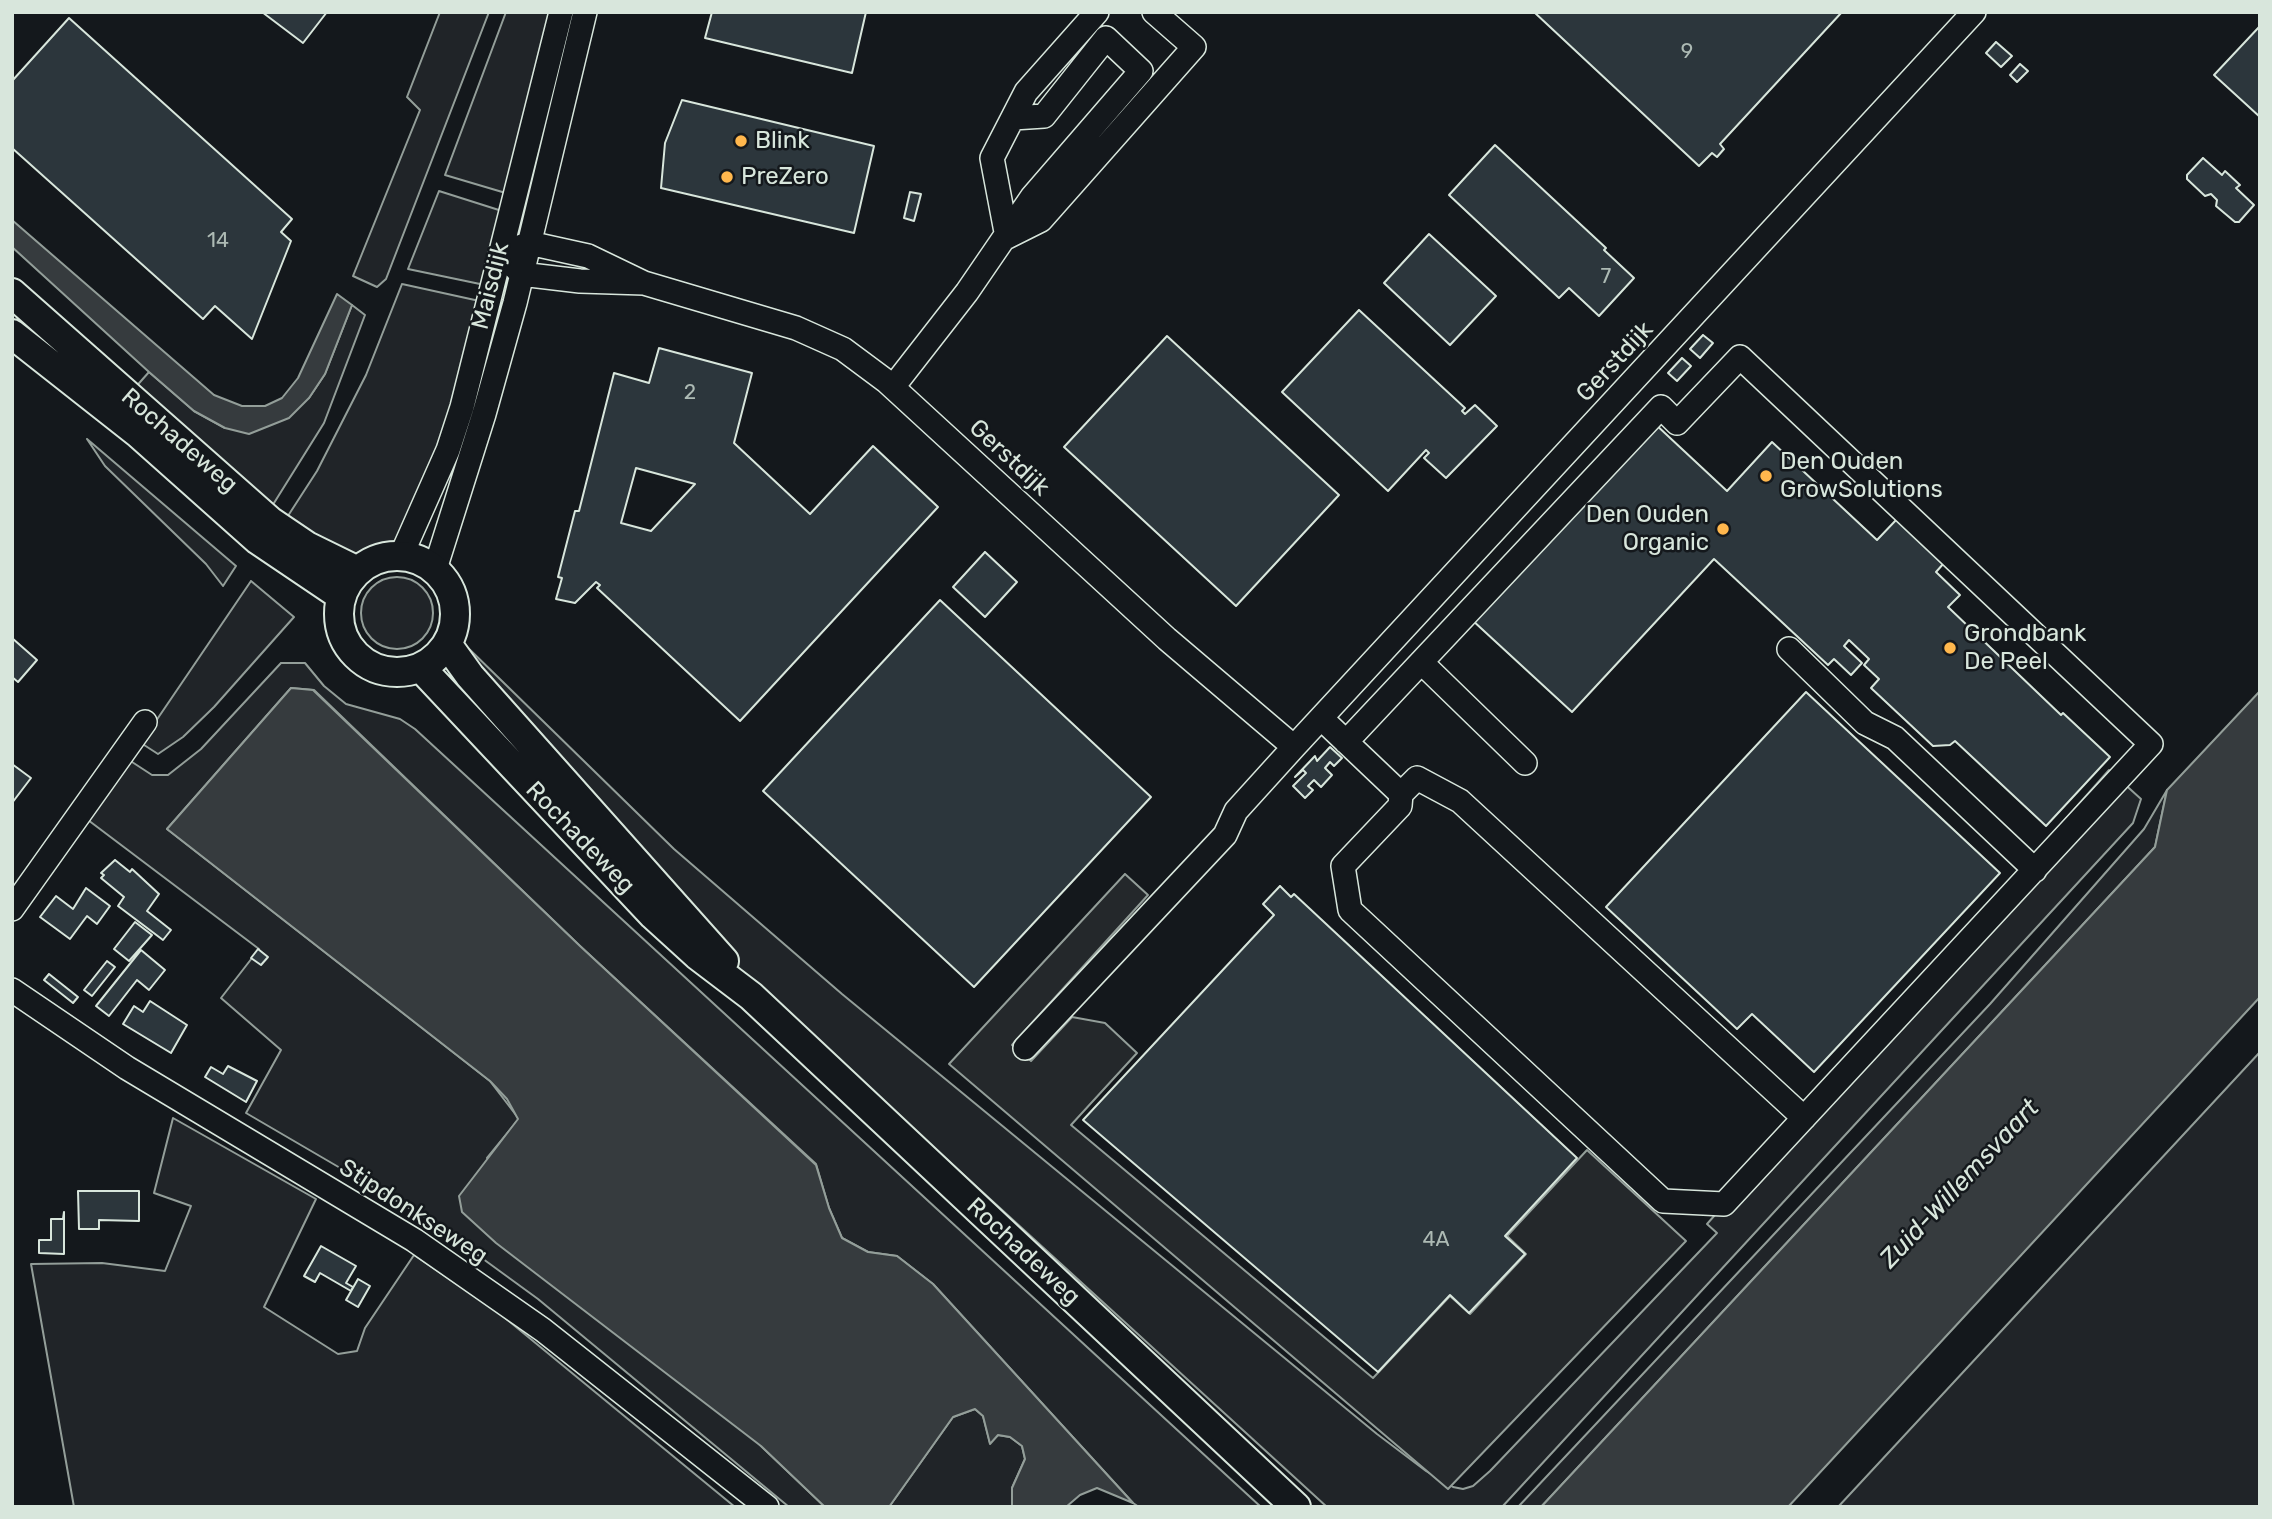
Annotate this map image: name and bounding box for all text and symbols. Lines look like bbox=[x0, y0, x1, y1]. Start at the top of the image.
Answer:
house number: 9 bbox=[1681, 39, 1693, 65]
place label: Blink bbox=[755, 127, 810, 155]
marker: Blink bbox=[733, 133, 749, 149]
place label: PreZero bbox=[741, 163, 829, 191]
marker: PreZero bbox=[719, 169, 735, 185]
house number: 14 bbox=[207, 228, 229, 254]
street label: Maisdijk bbox=[466, 239, 516, 333]
house number: 7 bbox=[1601, 264, 1611, 290]
street label: Gerstdijk bbox=[1571, 316, 1659, 408]
house number: 2 bbox=[684, 380, 696, 406]
street label: Rochadeweg bbox=[115, 383, 243, 499]
street label: Gerstdijk bbox=[963, 414, 1055, 502]
place label: Den Ouden GrowSolutions bbox=[1780, 448, 1943, 504]
marker: Den Ouden GrowSolutions bbox=[1758, 468, 1774, 484]
place label: Den Ouden Organic bbox=[1586, 501, 1709, 557]
marker: Den Ouden Organic bbox=[1715, 521, 1731, 537]
place label: Grondbank De Peel bbox=[1964, 620, 2086, 676]
marker: Grondbank De Peel bbox=[1942, 640, 1958, 656]
street label: Rochadeweg bbox=[519, 776, 641, 900]
water label: Zuid-Willemsvaart bbox=[1874, 1093, 2046, 1275]
street label: Stipdonkseweg bbox=[333, 1153, 493, 1271]
street label: Rochadeweg bbox=[960, 1192, 1086, 1312]
house number: 4A bbox=[1422, 1227, 1450, 1253]

